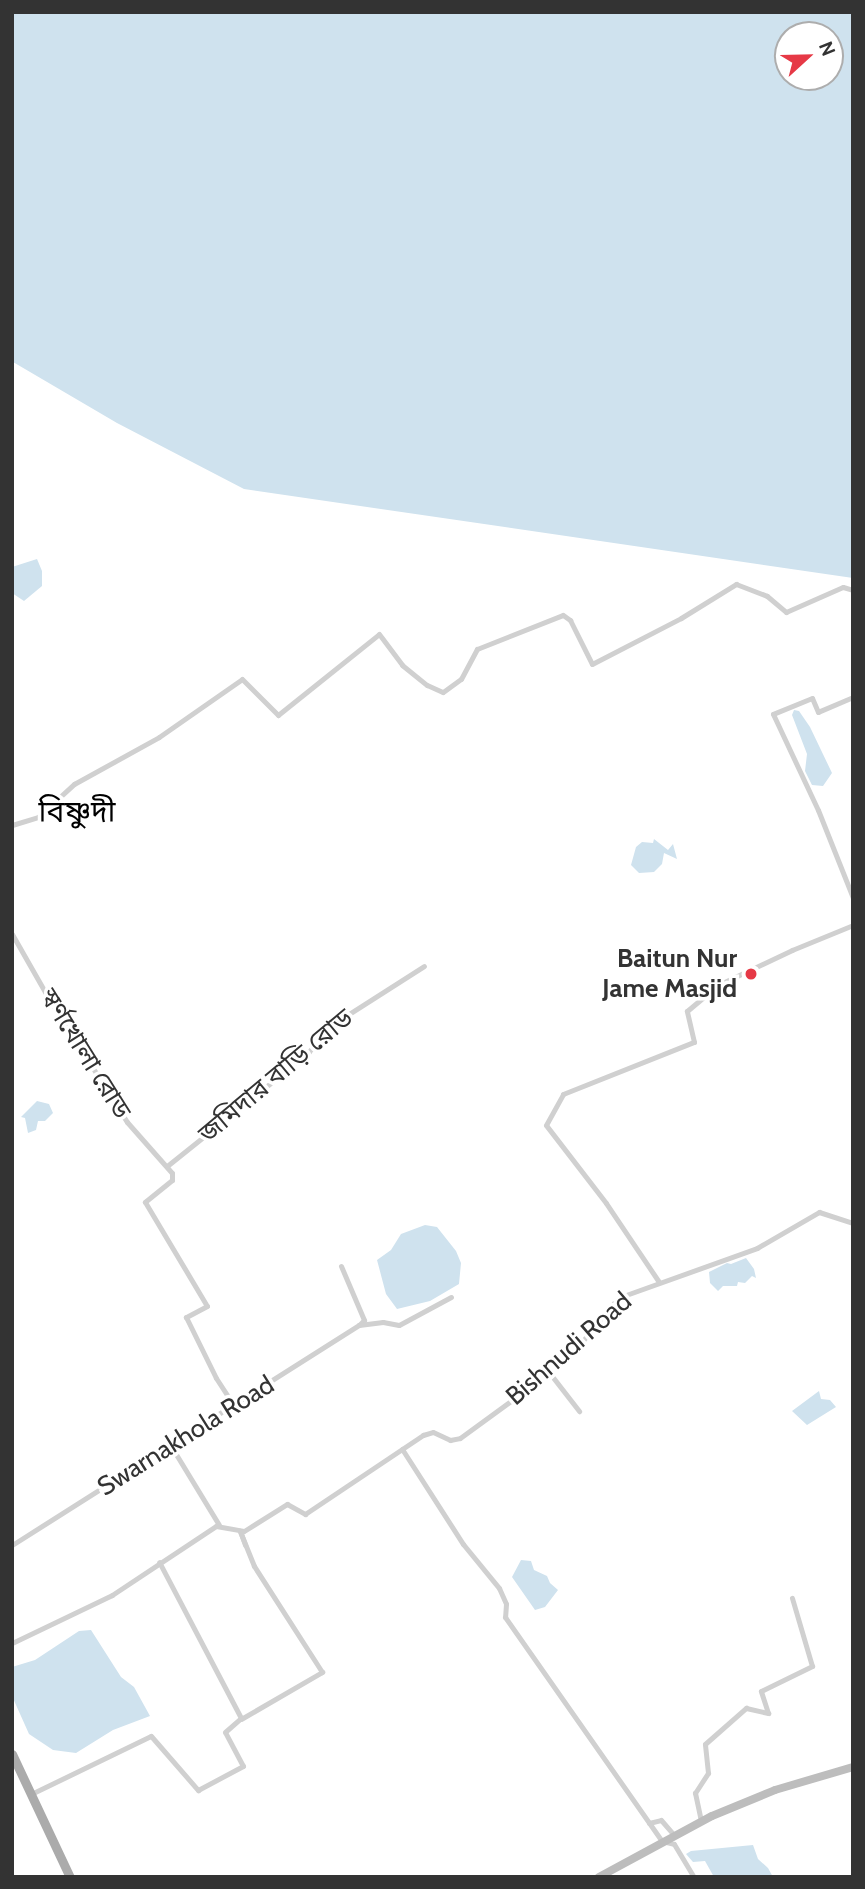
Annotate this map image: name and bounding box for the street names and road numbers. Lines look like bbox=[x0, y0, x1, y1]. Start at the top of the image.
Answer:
street label: স্বর্ণখোলা রোড bbox=[33, 983, 137, 1125]
street label: জমিদার বাড়ি রোড bbox=[192, 1002, 360, 1150]
street label: Bishnudi Road bbox=[500, 1286, 638, 1412]
street label: Swarnakhola Road bbox=[92, 1369, 280, 1503]

